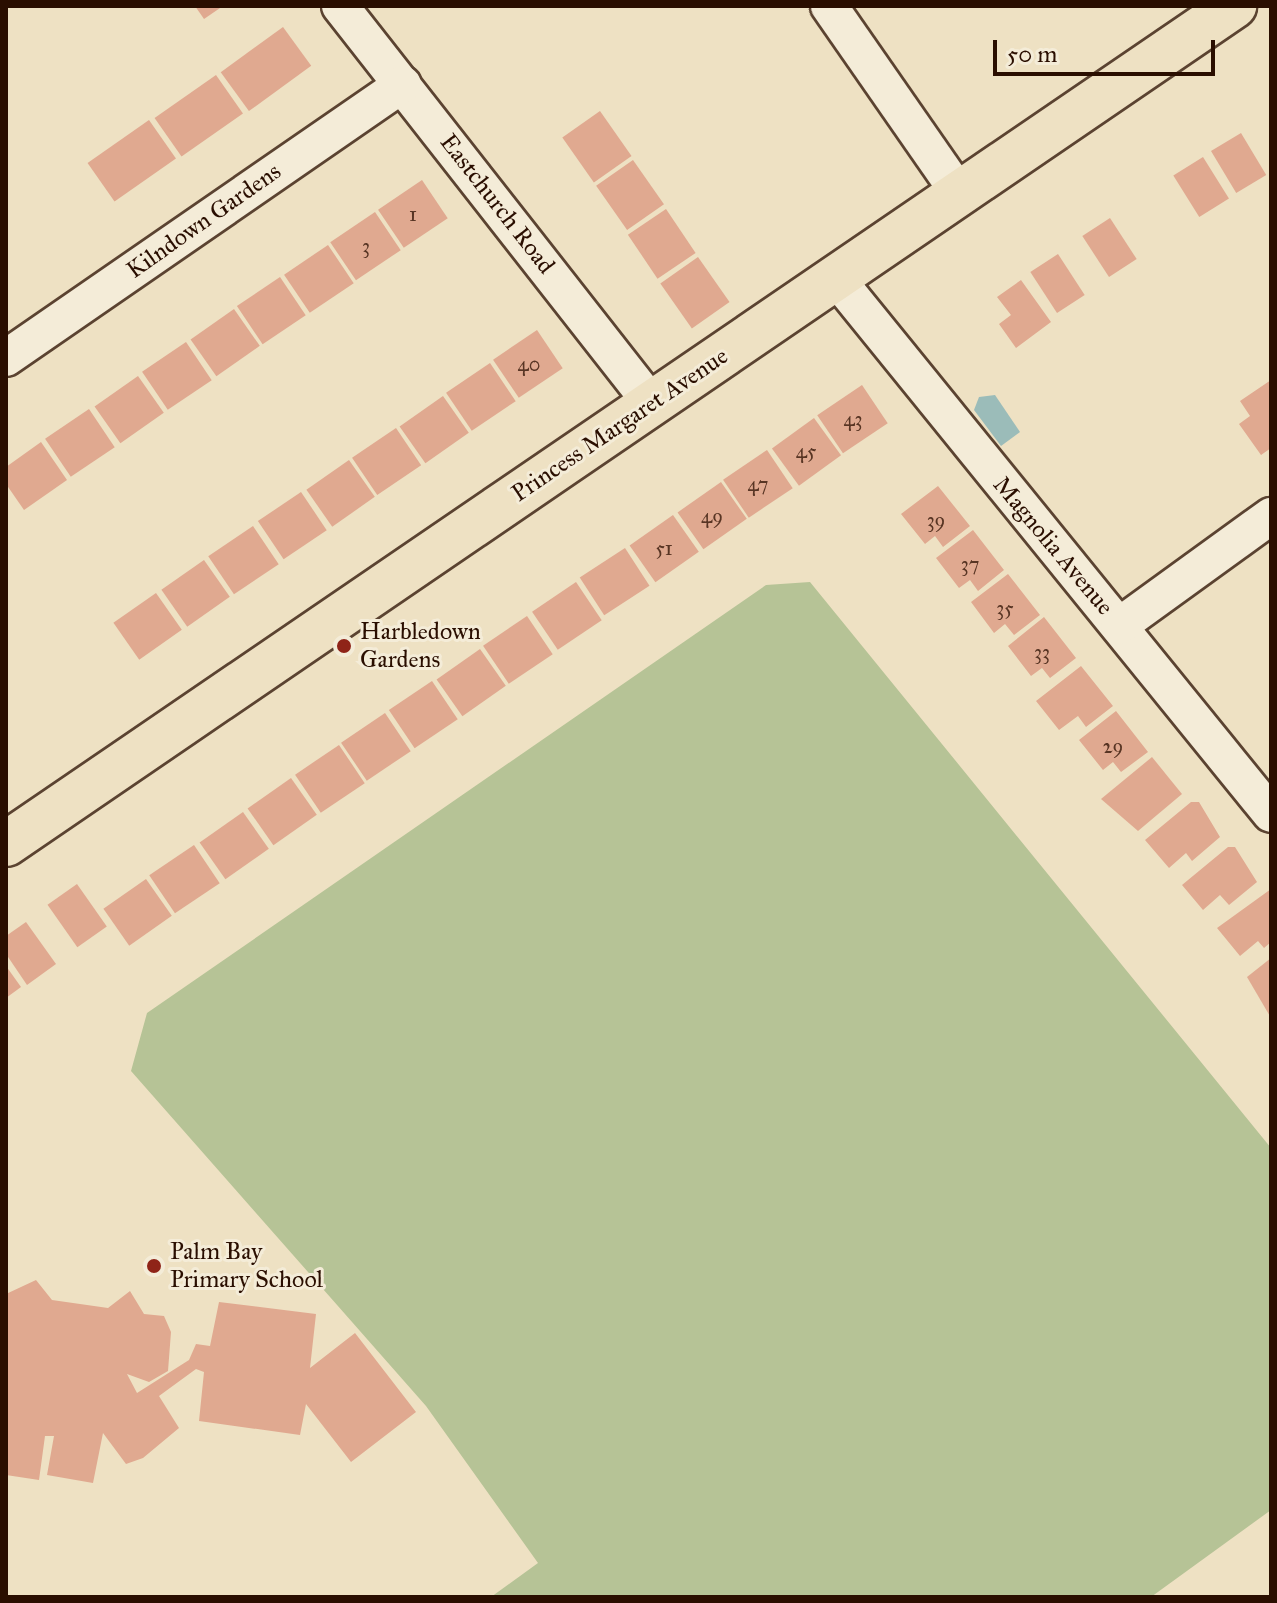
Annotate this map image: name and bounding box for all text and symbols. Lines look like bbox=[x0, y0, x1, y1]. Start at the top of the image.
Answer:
scale bar bbox=[997, 24, 1219, 74]
text: 50 m bbox=[1007, 39, 1057, 69]
street label: Eastchurch Road bbox=[434, 128, 560, 280]
street label: Kilndown Gardens bbox=[121, 157, 287, 285]
house number: 1 bbox=[409, 202, 417, 226]
house number: 3 bbox=[362, 234, 370, 258]
street label: Princess Margaret Avenue bbox=[506, 342, 734, 508]
house number: 40 bbox=[518, 352, 540, 376]
house number: 43 bbox=[843, 407, 863, 431]
house number: 45 bbox=[796, 439, 816, 463]
street label: Magnolia Avenue bbox=[987, 471, 1119, 621]
house number: 47 bbox=[748, 472, 768, 496]
house number: 49 bbox=[701, 504, 723, 528]
house number: 39 bbox=[927, 508, 945, 532]
house number: 51 bbox=[655, 536, 673, 560]
house number: 37 bbox=[961, 552, 979, 576]
house number: 35 bbox=[996, 596, 1014, 620]
place label: Harbledown Gardens bbox=[360, 618, 481, 674]
marker: Harbledown Gardens bbox=[335, 637, 353, 655]
house number: 33 bbox=[1034, 640, 1050, 664]
house number: 29 bbox=[1103, 734, 1123, 758]
place label: Palm Bay Primary School bbox=[170, 1238, 323, 1294]
marker: Palm Bay Primary School bbox=[145, 1257, 163, 1275]

